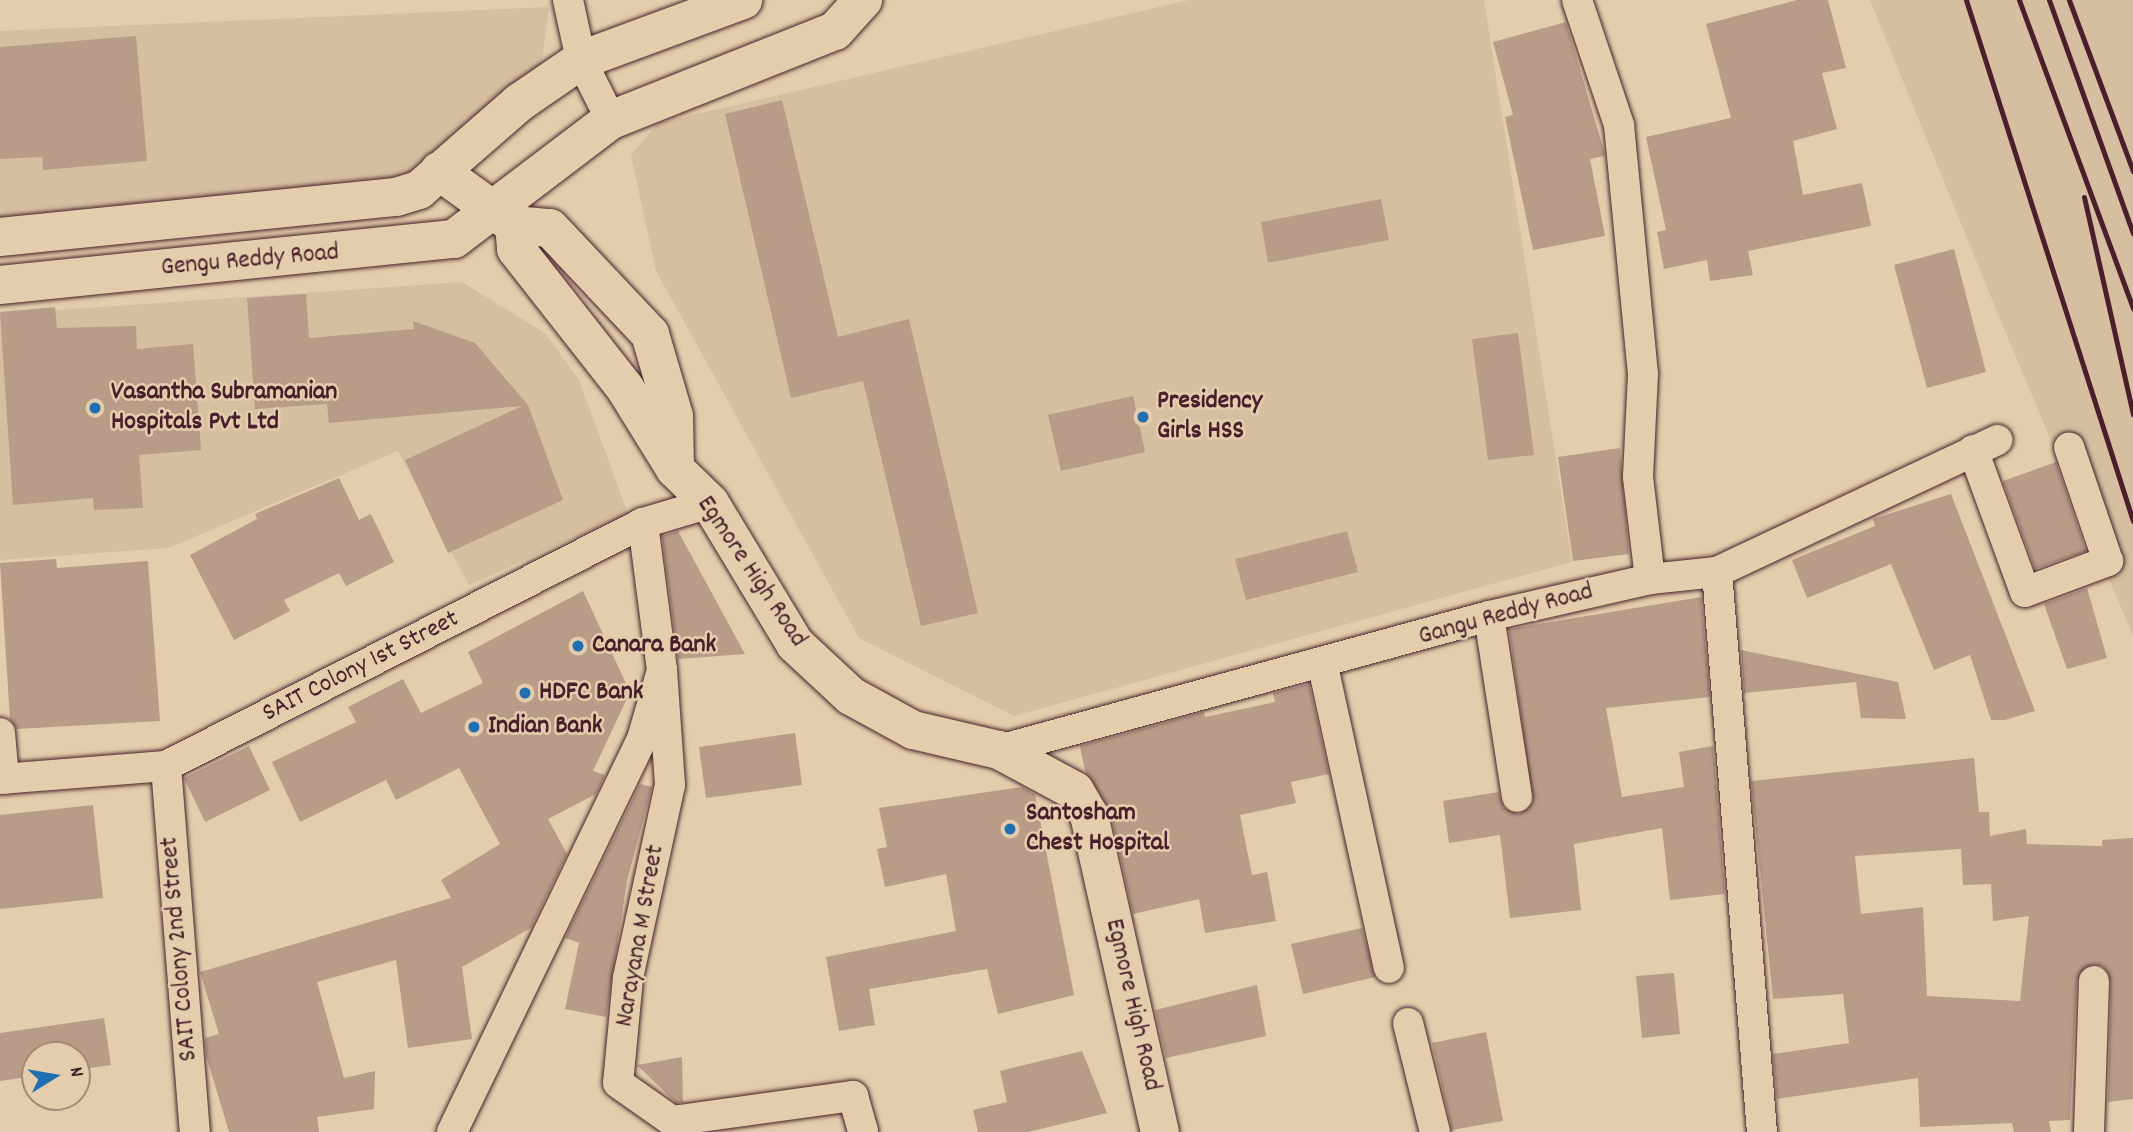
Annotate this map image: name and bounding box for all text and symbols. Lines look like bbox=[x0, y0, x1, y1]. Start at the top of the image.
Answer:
street label: Gengu Reddy Road bbox=[160, 238, 340, 284]
place label: Vasantha Subramanian Hospitals Pvt Ltd bbox=[111, 377, 337, 438]
place label: Presidency Girls HSS bbox=[1157, 386, 1262, 448]
marker: Vasantha Subramanian Hospitals Pvt Ltd bbox=[85, 398, 105, 418]
marker: Presidency Girls HSS bbox=[1135, 409, 1151, 425]
street label: Egmore High Road bbox=[689, 490, 813, 654]
street label: Gangu Reddy Road bbox=[1415, 577, 1597, 653]
street label: SAIT Colony 1st Street bbox=[258, 604, 464, 730]
place label: Canara Bank bbox=[592, 630, 716, 662]
marker: Canara Bank bbox=[570, 638, 586, 654]
place label: HDFC Bank bbox=[539, 677, 643, 709]
marker: HDFC Bank bbox=[517, 685, 533, 701]
place label: Indian Bank bbox=[488, 711, 602, 743]
marker: Indian Bank bbox=[466, 719, 482, 735]
place label: Santosham Chest Hospital bbox=[1026, 798, 1169, 860]
marker: Santosham Chest Hospital bbox=[1000, 819, 1020, 839]
street label: SAIT Colony 2nd Street bbox=[155, 835, 205, 1063]
street label: Narayana M Street bbox=[610, 843, 672, 1029]
street label: Egmore High Road bbox=[1097, 916, 1167, 1094]
north arrow bbox=[21, 1041, 91, 1111]
text: N bbox=[61, 1065, 89, 1079]

